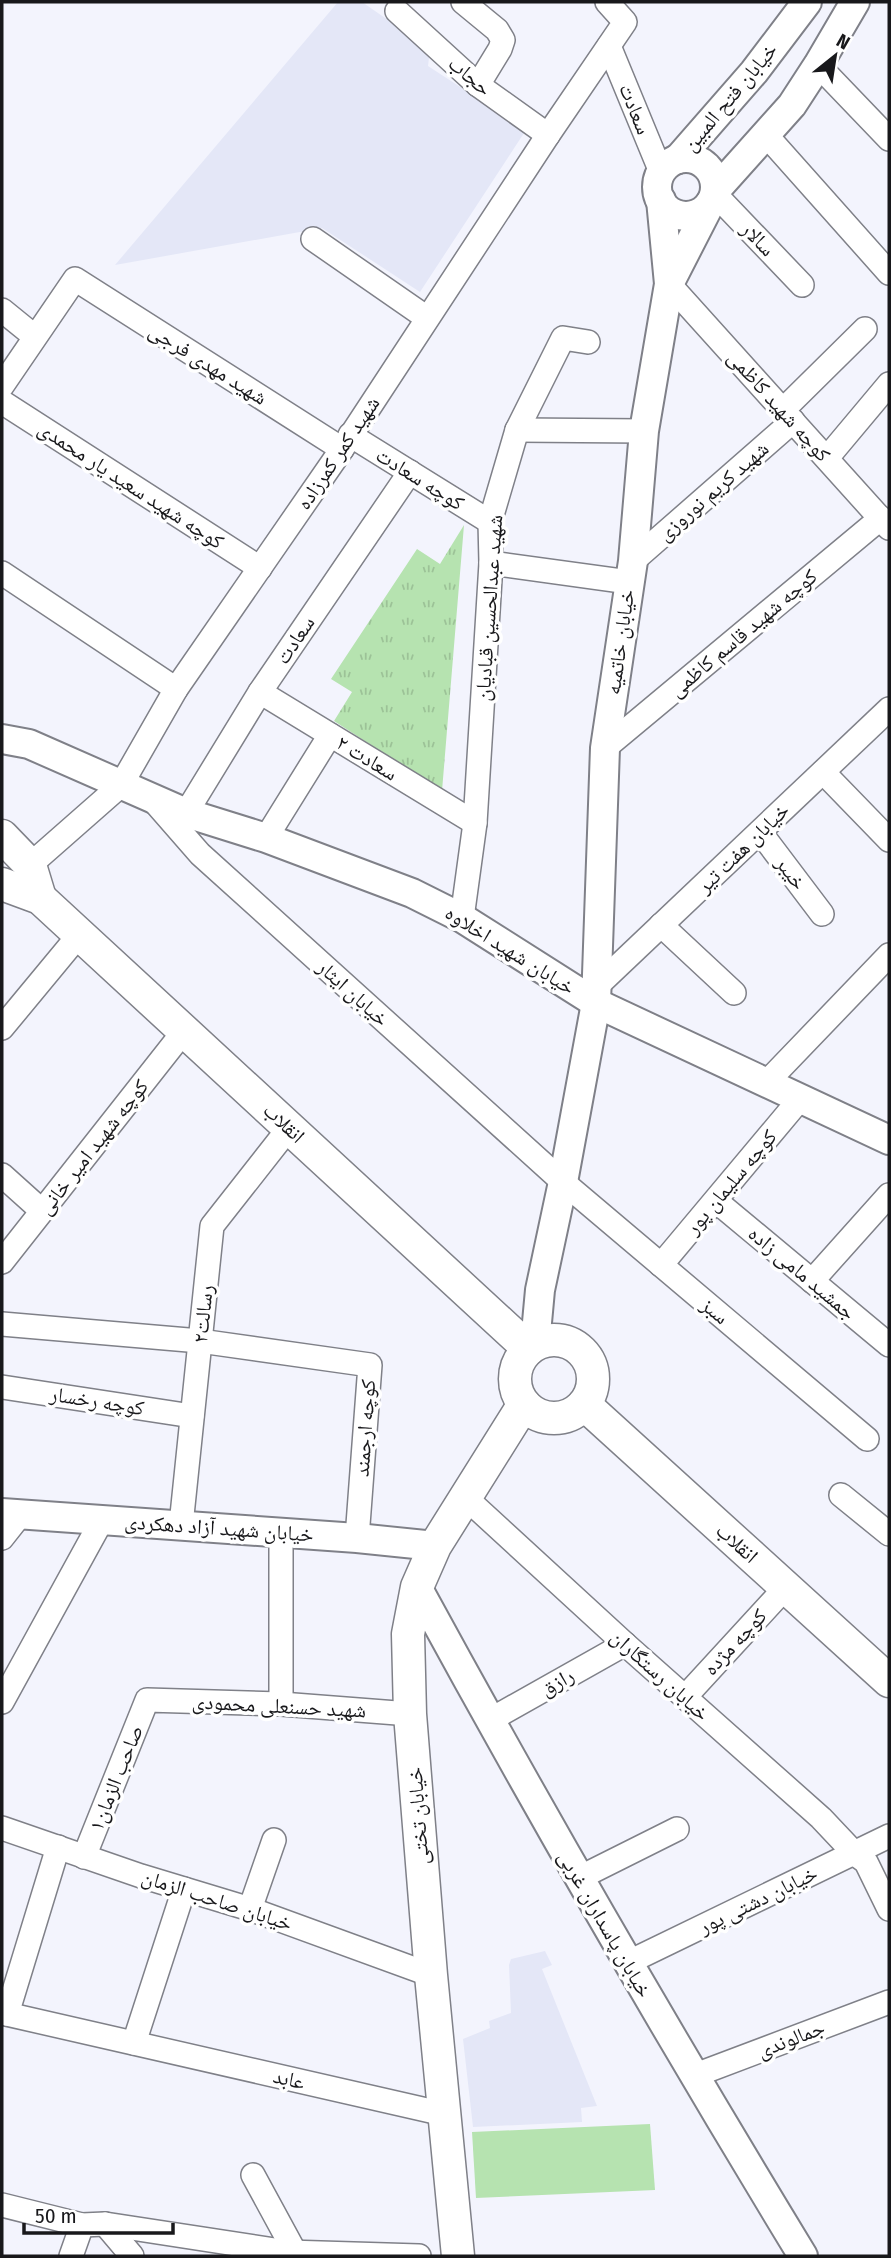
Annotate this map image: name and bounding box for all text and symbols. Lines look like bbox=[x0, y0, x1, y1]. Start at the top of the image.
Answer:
north arrow bbox=[800, 21, 870, 91]
text: N bbox=[833, 29, 854, 55]
street label: خیابان فتح المبین bbox=[677, 37, 783, 157]
street label: حجاب bbox=[443, 50, 497, 102]
street label: سعادت bbox=[613, 80, 657, 138]
street label: سالار bbox=[735, 216, 781, 262]
street label: شهید مهدی فرجی bbox=[144, 317, 272, 411]
street label: کوچه شهید کاظمی bbox=[722, 345, 836, 468]
street label: شهید کمر کمرزاده bbox=[291, 391, 385, 515]
street label: کوچه شهید سعید یار محمدی bbox=[33, 415, 229, 555]
street label: شهید کریم نوروزی bbox=[652, 435, 775, 547]
street label: کوچه سعادت bbox=[371, 442, 469, 516]
street label: شهید عبدالحسین قبادیان bbox=[470, 514, 508, 702]
street label: کوچه شهید قاسم کاظمی bbox=[664, 563, 823, 703]
street label: خیابان خاتمیه bbox=[600, 588, 640, 696]
street label: سعادت bbox=[269, 611, 321, 669]
street label: سعادت ۲ bbox=[332, 730, 402, 786]
street label: خیابان هفت تیر bbox=[691, 797, 795, 899]
street label: خیبر bbox=[769, 850, 812, 895]
street label: خیابان شهید اخلاوه bbox=[440, 900, 580, 1000]
street label: خیابان ایثار bbox=[311, 953, 394, 1032]
street label: کوچه شهید امیر خانی bbox=[32, 1074, 154, 1220]
street label: انقلاب bbox=[258, 1097, 310, 1149]
street label: کوچه سلیمان پور bbox=[679, 1124, 783, 1241]
street label: جمشید مامی زاده bbox=[743, 1220, 861, 1326]
street label: رسالت۲ bbox=[187, 1284, 219, 1344]
street label: سبز bbox=[695, 1291, 734, 1330]
street label: کوچه ارجمند bbox=[349, 1378, 381, 1478]
street label: کوچه رخسار bbox=[47, 1381, 146, 1421]
street label: خیابان شهید آزاد دهکردی bbox=[123, 1508, 315, 1548]
street label: انقلاب bbox=[710, 1517, 764, 1569]
street label: کوچه مژده bbox=[698, 1603, 773, 1681]
street label: خیابان رستگاران bbox=[605, 1624, 715, 1726]
street label: رازق bbox=[535, 1662, 579, 1702]
street label: شهید حسنعلی محمودی bbox=[191, 1688, 367, 1724]
street label: صاحب الزمان۱ bbox=[83, 1721, 149, 1835]
street label: خیابان تختی bbox=[402, 1766, 434, 1866]
street label: خیابان پاسداران غربی bbox=[552, 1846, 658, 2002]
street label: خیابان دشتی پور bbox=[693, 1860, 822, 1940]
street label: خیابان صاحب الزمان bbox=[138, 1863, 296, 1937]
street label: جمالوندی bbox=[754, 2014, 828, 2064]
street label: عابد bbox=[271, 2063, 308, 2095]
scale bar bbox=[24, 2192, 173, 2236]
text: 50 m bbox=[35, 2203, 77, 2229]

